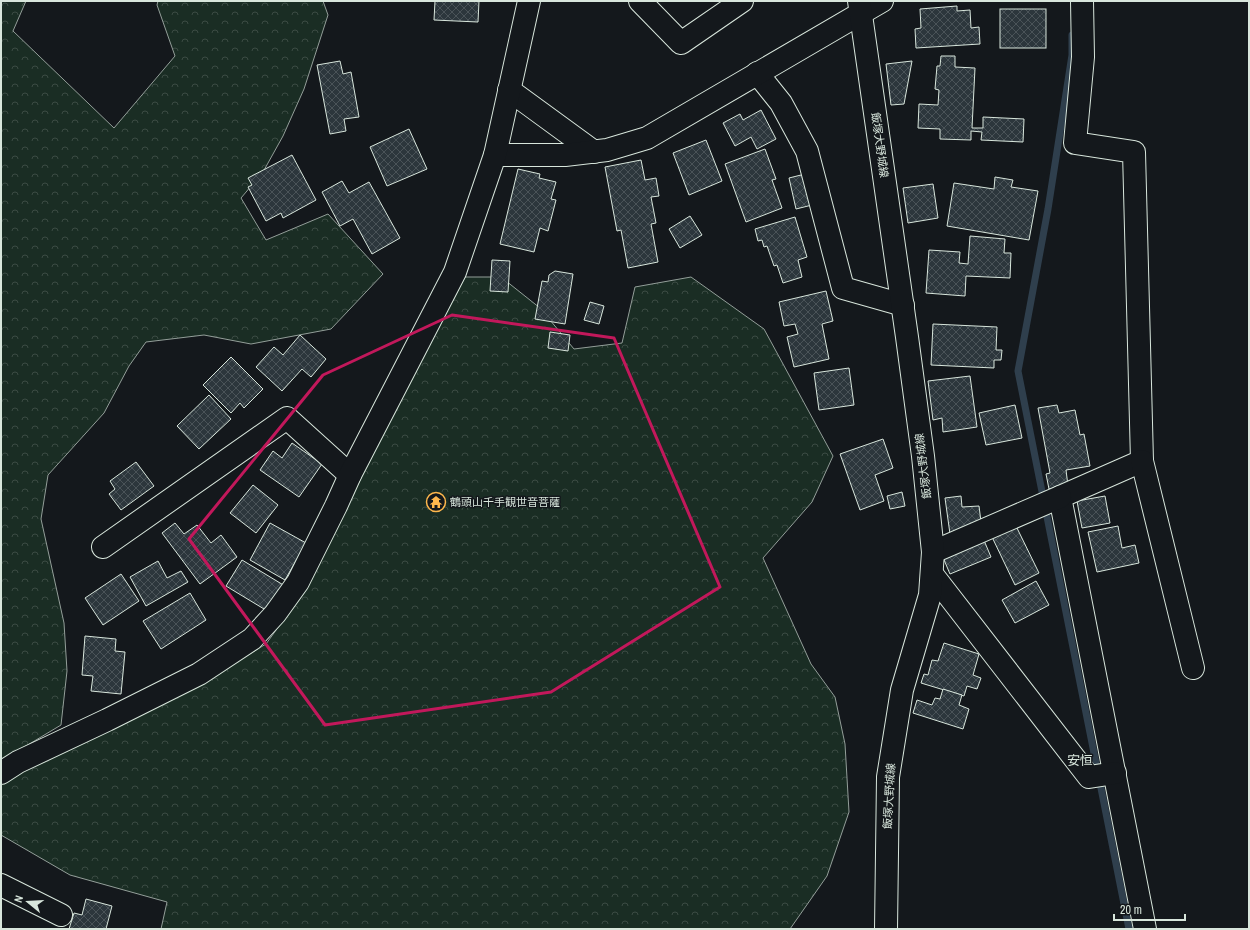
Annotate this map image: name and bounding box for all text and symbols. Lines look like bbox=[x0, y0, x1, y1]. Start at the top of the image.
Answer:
street label: 飯塚大野城線 bbox=[868, 111, 892, 179]
street label: 飯塚大野城線 bbox=[912, 432, 934, 500]
temple icon: 鶴頭山千手観世音菩薩 bbox=[425, 491, 447, 513]
place label: 鶴頭山千手観世音菩薩 bbox=[450, 495, 560, 509]
district label: 安恒 bbox=[1067, 752, 1093, 769]
street label: 飯塚大野城線 bbox=[880, 763, 898, 829]
north arrow bbox=[8, 882, 48, 922]
text: N bbox=[11, 894, 26, 904]
scale bar bbox=[1114, 896, 1185, 922]
text: 20 m bbox=[1120, 902, 1142, 918]

